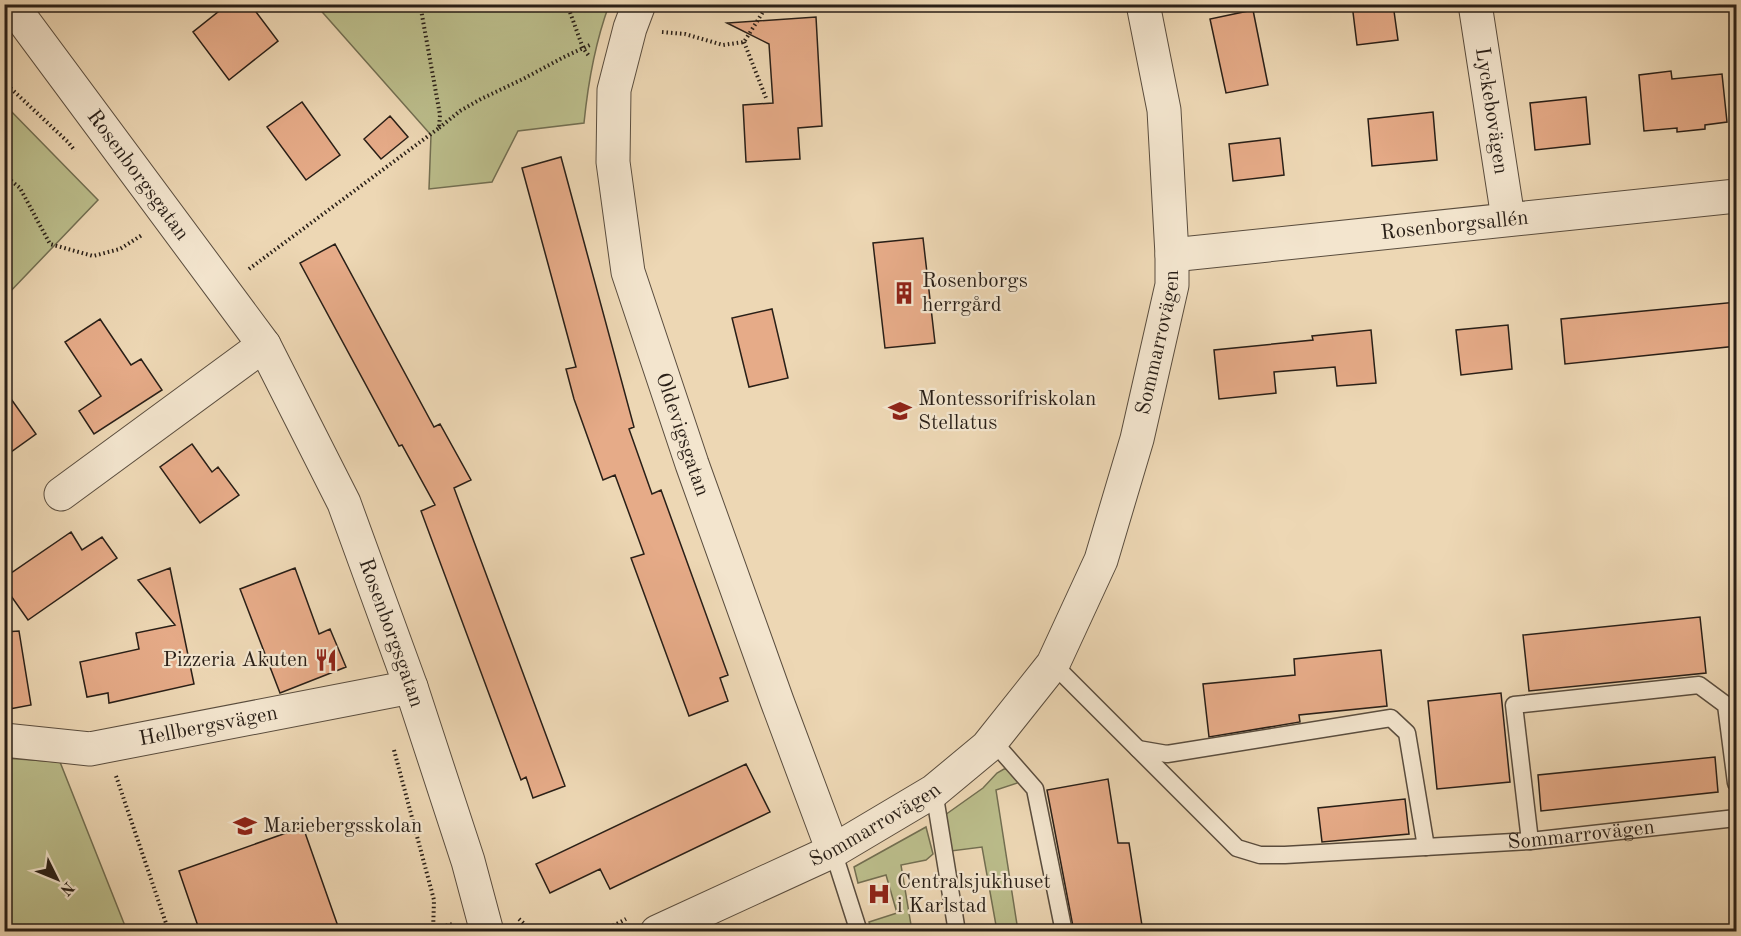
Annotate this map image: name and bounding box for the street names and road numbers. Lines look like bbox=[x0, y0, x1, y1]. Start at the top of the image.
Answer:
street label: Lyckebovägen bbox=[1471, 46, 1512, 176]
street label: Rosenborgsgatan bbox=[83, 106, 193, 244]
street label: Rosenborgsallén bbox=[1379, 207, 1529, 244]
street label: Sommarrovägen bbox=[1132, 270, 1183, 417]
street label: Oldevigsgatan bbox=[652, 370, 713, 499]
street label: Rosenborgsgatan bbox=[355, 556, 427, 710]
street label: Hellbergsvägen bbox=[137, 702, 280, 750]
street label: Sommarrovägen bbox=[806, 779, 945, 871]
street label: Sommarrovägen bbox=[1507, 817, 1656, 853]

